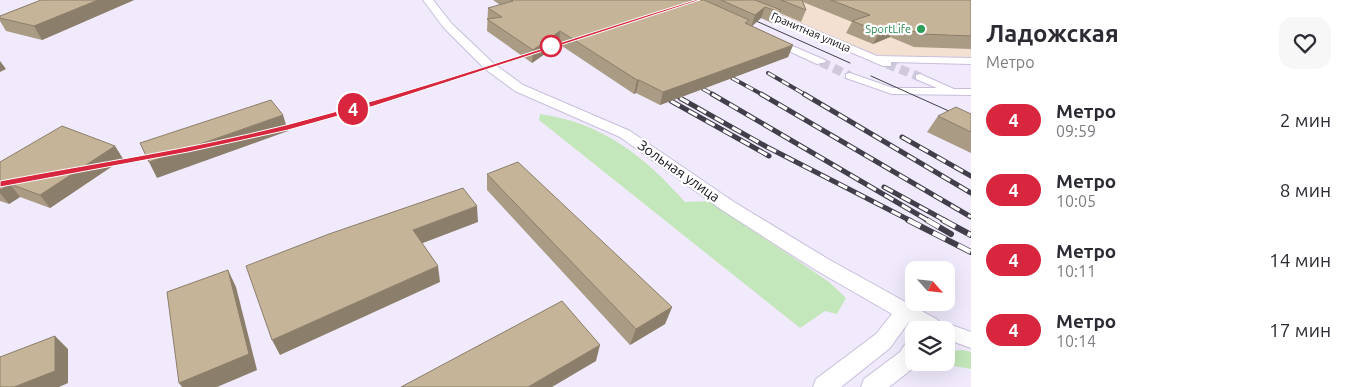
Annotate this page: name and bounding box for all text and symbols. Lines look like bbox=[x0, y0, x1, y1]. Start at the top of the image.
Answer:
street label: Гранитная улица bbox=[769, 10, 853, 54]
button: heart bbox=[1279, 17, 1331, 69]
text: Ладожская bbox=[986, 20, 1119, 47]
place label: SportLife bbox=[865, 23, 911, 35]
marker: SportLife bbox=[915, 23, 927, 35]
unlabelled marker bbox=[540, 35, 562, 57]
text: Метро bbox=[986, 53, 1035, 71]
line badge: 4 bbox=[337, 93, 369, 125]
text: 4 bbox=[348, 99, 358, 119]
text: Метро bbox=[1056, 100, 1116, 122]
text: 2 мин bbox=[1280, 109, 1331, 131]
text: 4 bbox=[1008, 110, 1019, 130]
text: 09:59 bbox=[1056, 122, 1096, 140]
street label: Зольная улица bbox=[635, 137, 723, 205]
text: Метро bbox=[1056, 170, 1116, 192]
text: 8 мин bbox=[1280, 179, 1331, 201]
text: 4 bbox=[1008, 180, 1019, 200]
text: 10:05 bbox=[1056, 192, 1096, 210]
text: Метро bbox=[1056, 240, 1116, 262]
text: 14 мин bbox=[1269, 249, 1331, 271]
text: 4 bbox=[1008, 250, 1019, 270]
north arrow bbox=[905, 261, 955, 311]
map controls bbox=[905, 261, 955, 371]
text: 10:11 bbox=[1056, 262, 1096, 280]
text: Метро bbox=[1056, 310, 1116, 332]
text: 17 мин bbox=[1269, 319, 1331, 341]
text: 4 bbox=[1008, 320, 1019, 340]
button: layers bbox=[905, 321, 955, 371]
text: 10:14 bbox=[1056, 332, 1096, 350]

